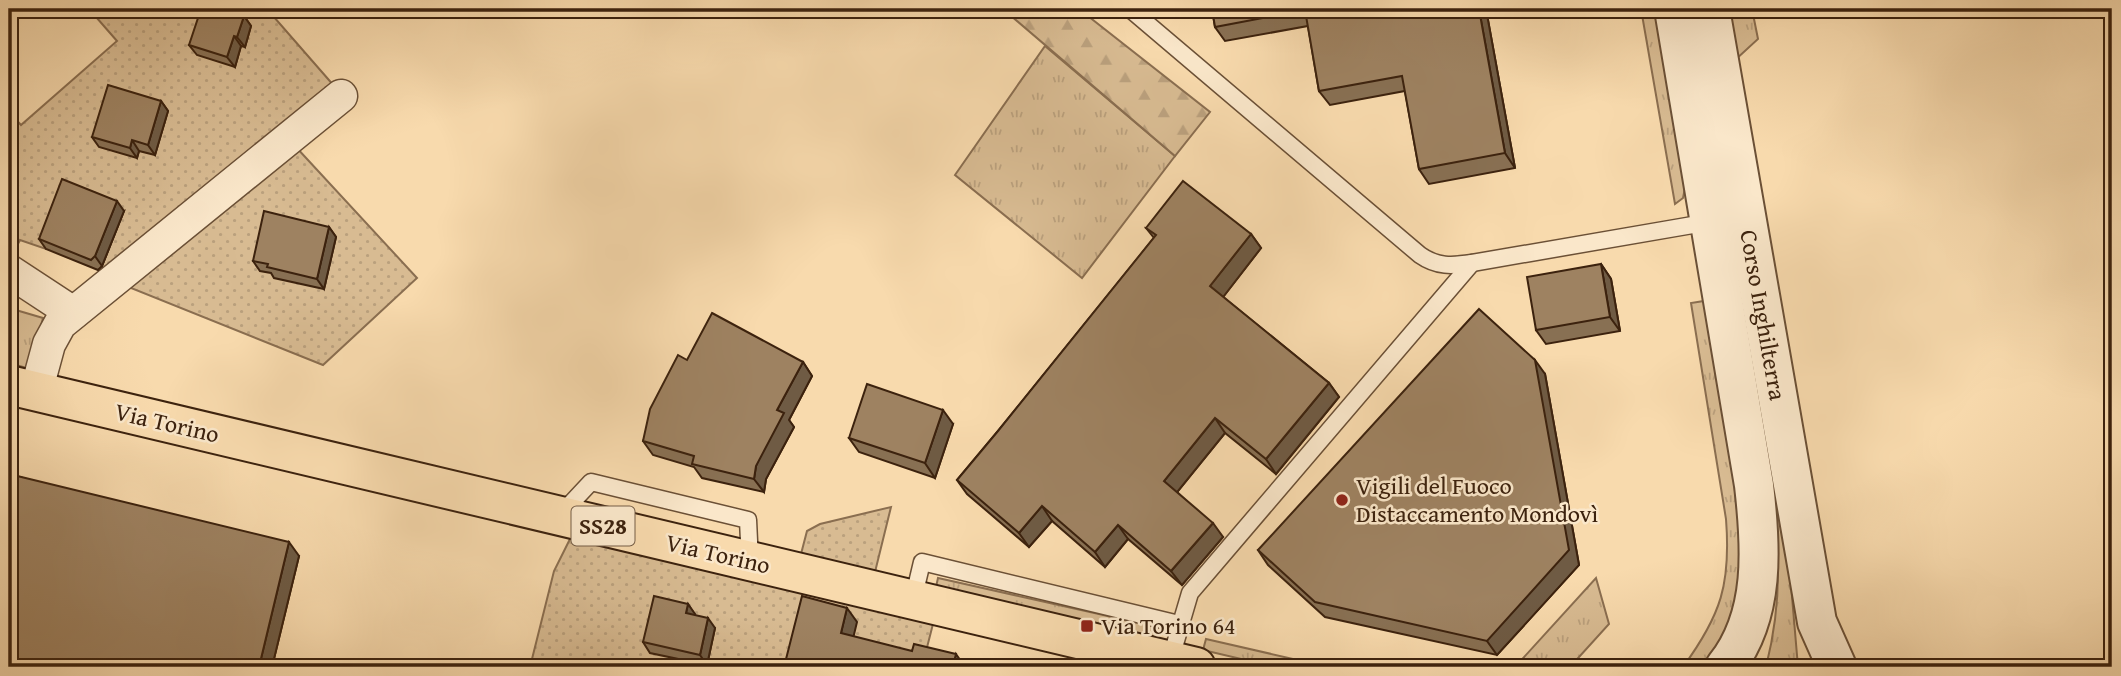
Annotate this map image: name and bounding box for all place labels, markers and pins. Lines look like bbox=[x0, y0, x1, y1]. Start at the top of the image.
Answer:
place label: Vigili del Fuoco Distaccamento Mondovì bbox=[1356, 468, 1599, 531]
marker: Vigili del Fuoco Distaccamento Mondovì bbox=[1334, 492, 1350, 508]
place label: Via Torino 64 bbox=[1101, 608, 1236, 643]
marker: Via Torino 64 bbox=[1079, 618, 1095, 634]

